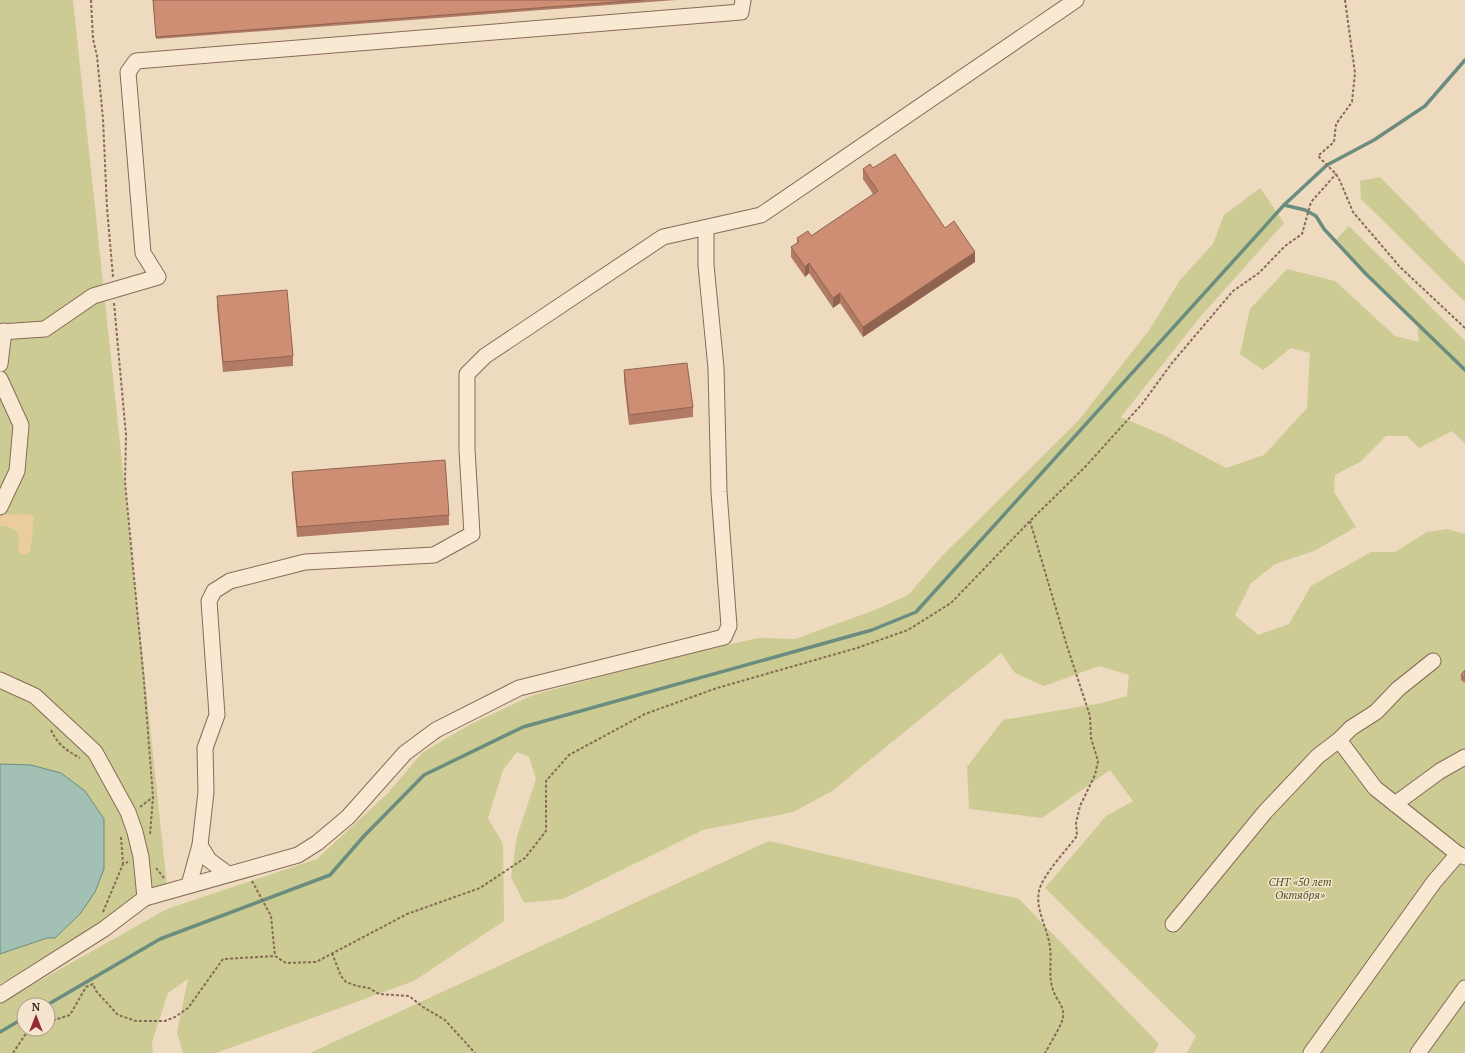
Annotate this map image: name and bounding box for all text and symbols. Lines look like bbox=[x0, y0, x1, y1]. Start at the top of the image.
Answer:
park label: СНТ «50 лет Октября» bbox=[1269, 875, 1332, 902]
north arrow bbox=[16, 997, 56, 1037]
text: N bbox=[32, 1000, 41, 1014]

